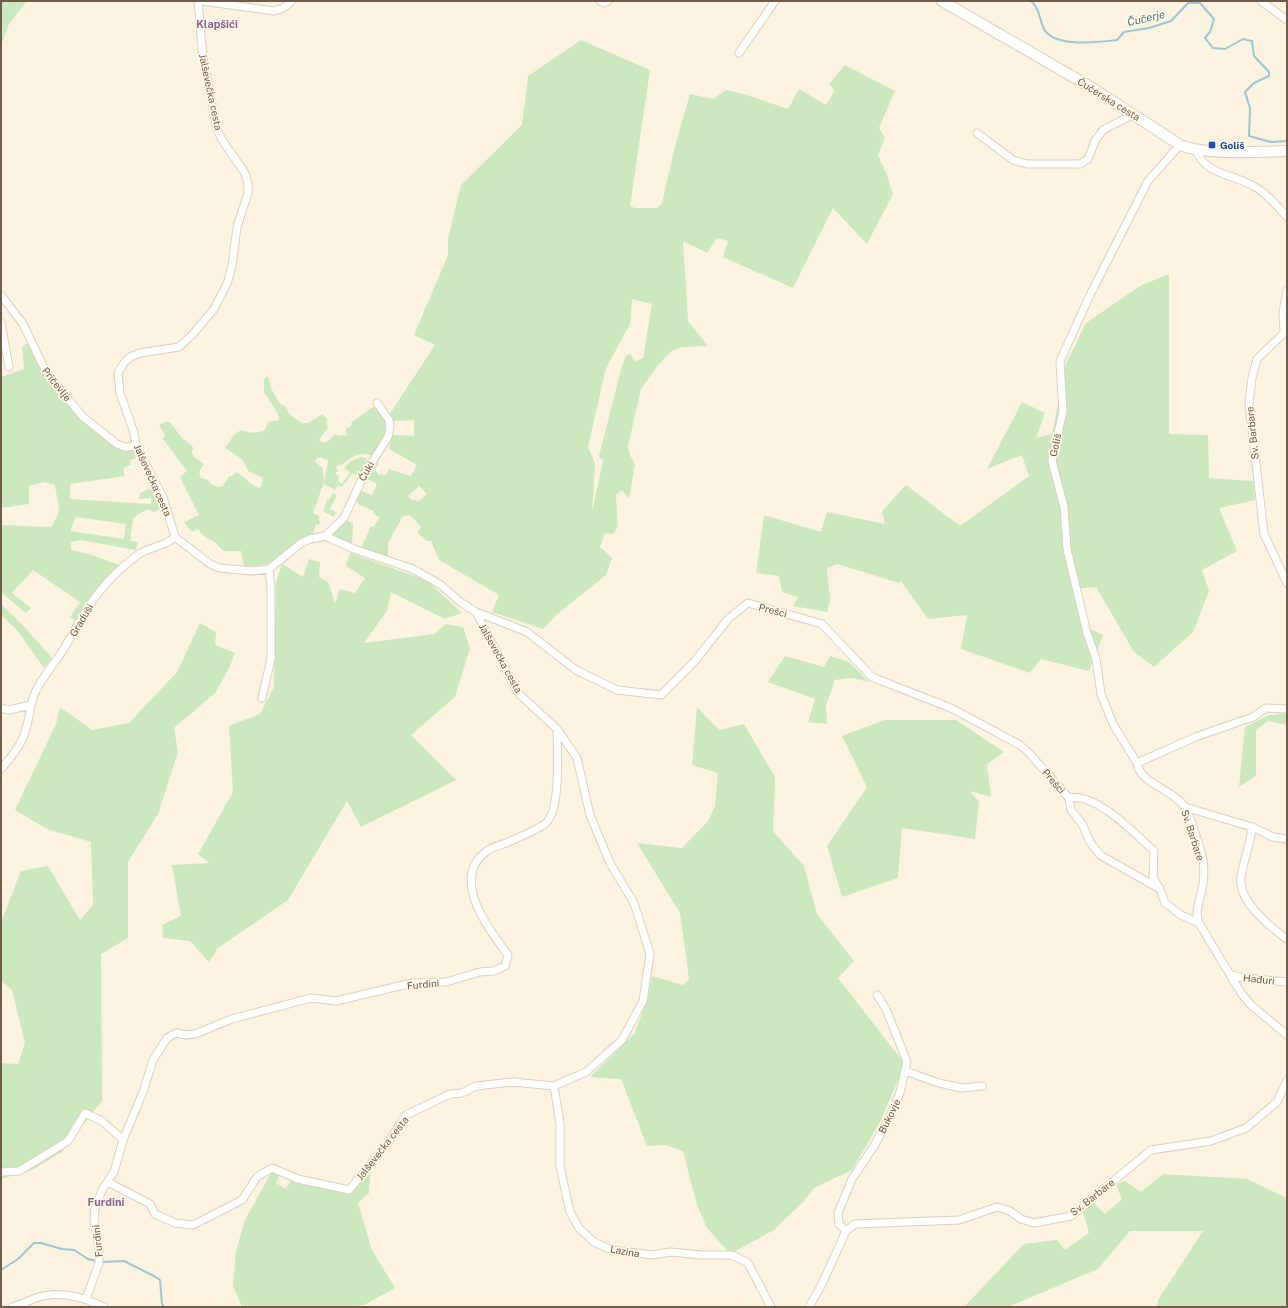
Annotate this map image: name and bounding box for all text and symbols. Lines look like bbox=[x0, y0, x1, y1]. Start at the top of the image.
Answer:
water label: Čučerje bbox=[1126, 7, 1166, 28]
district label: Klapšići bbox=[196, 18, 238, 30]
street label: Jalševečka cesta bbox=[197, 53, 225, 131]
street label: Čučerska cesta bbox=[1076, 75, 1142, 123]
place label: Goliš bbox=[1220, 139, 1245, 151]
marker: Goliš bbox=[1207, 140, 1217, 150]
street label: Pričevlje bbox=[40, 364, 74, 404]
street label: Sv. Barbare bbox=[1243, 406, 1261, 460]
street label: Goliš bbox=[1047, 432, 1063, 458]
street label: Jalševečka cesta bbox=[132, 442, 174, 518]
street label: Ćuki bbox=[356, 459, 376, 483]
street label: Prešci bbox=[758, 600, 788, 620]
street label: Graduši bbox=[67, 602, 95, 638]
street label: Jalševečka cesta bbox=[477, 621, 525, 695]
street label: Prešci bbox=[1040, 766, 1068, 796]
street label: Sv. Barbare bbox=[1179, 808, 1207, 862]
street label: Hađuri bbox=[1243, 971, 1275, 987]
street label: Furdini bbox=[406, 977, 440, 991]
street label: Bukovje bbox=[876, 1097, 903, 1135]
street label: Jalševečka cesta bbox=[353, 1114, 411, 1182]
street label: Sv. Barbare bbox=[1067, 1176, 1117, 1218]
district label: Furdini bbox=[88, 1196, 125, 1208]
street label: Furdini bbox=[89, 1224, 105, 1258]
street label: Lazina bbox=[609, 1243, 641, 1259]

